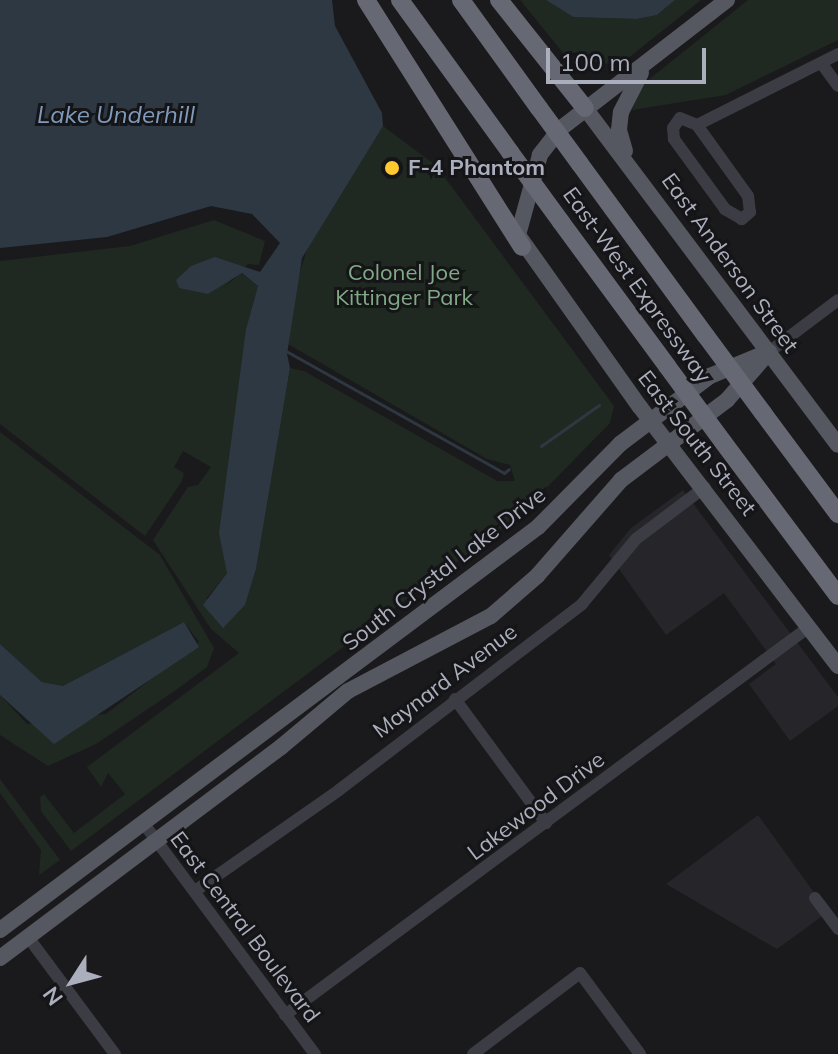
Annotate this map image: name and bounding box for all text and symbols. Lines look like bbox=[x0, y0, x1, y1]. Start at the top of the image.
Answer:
scale bar bbox=[550, 32, 710, 82]
text: 100 m bbox=[560, 47, 631, 77]
water label: Lake Underhill bbox=[37, 101, 195, 129]
place label: F-4 Phantom bbox=[408, 155, 545, 181]
marker: F-4 Phantom bbox=[383, 159, 401, 177]
street label: East Anderson Street bbox=[656, 168, 804, 358]
street label: East-West Expressway bbox=[557, 182, 717, 388]
park label: Colonel Joe Kittinger Park bbox=[335, 259, 473, 310]
street label: East South Street bbox=[632, 365, 762, 521]
street label: South Crystal Lake Drive bbox=[337, 482, 551, 656]
street label: Maynard Avenue bbox=[368, 618, 522, 744]
street label: Lakewood Drive bbox=[462, 746, 610, 866]
street label: East Central Boulevard bbox=[165, 826, 325, 1028]
north arrow bbox=[32, 942, 112, 1022]
text: N bbox=[36, 981, 69, 1011]

